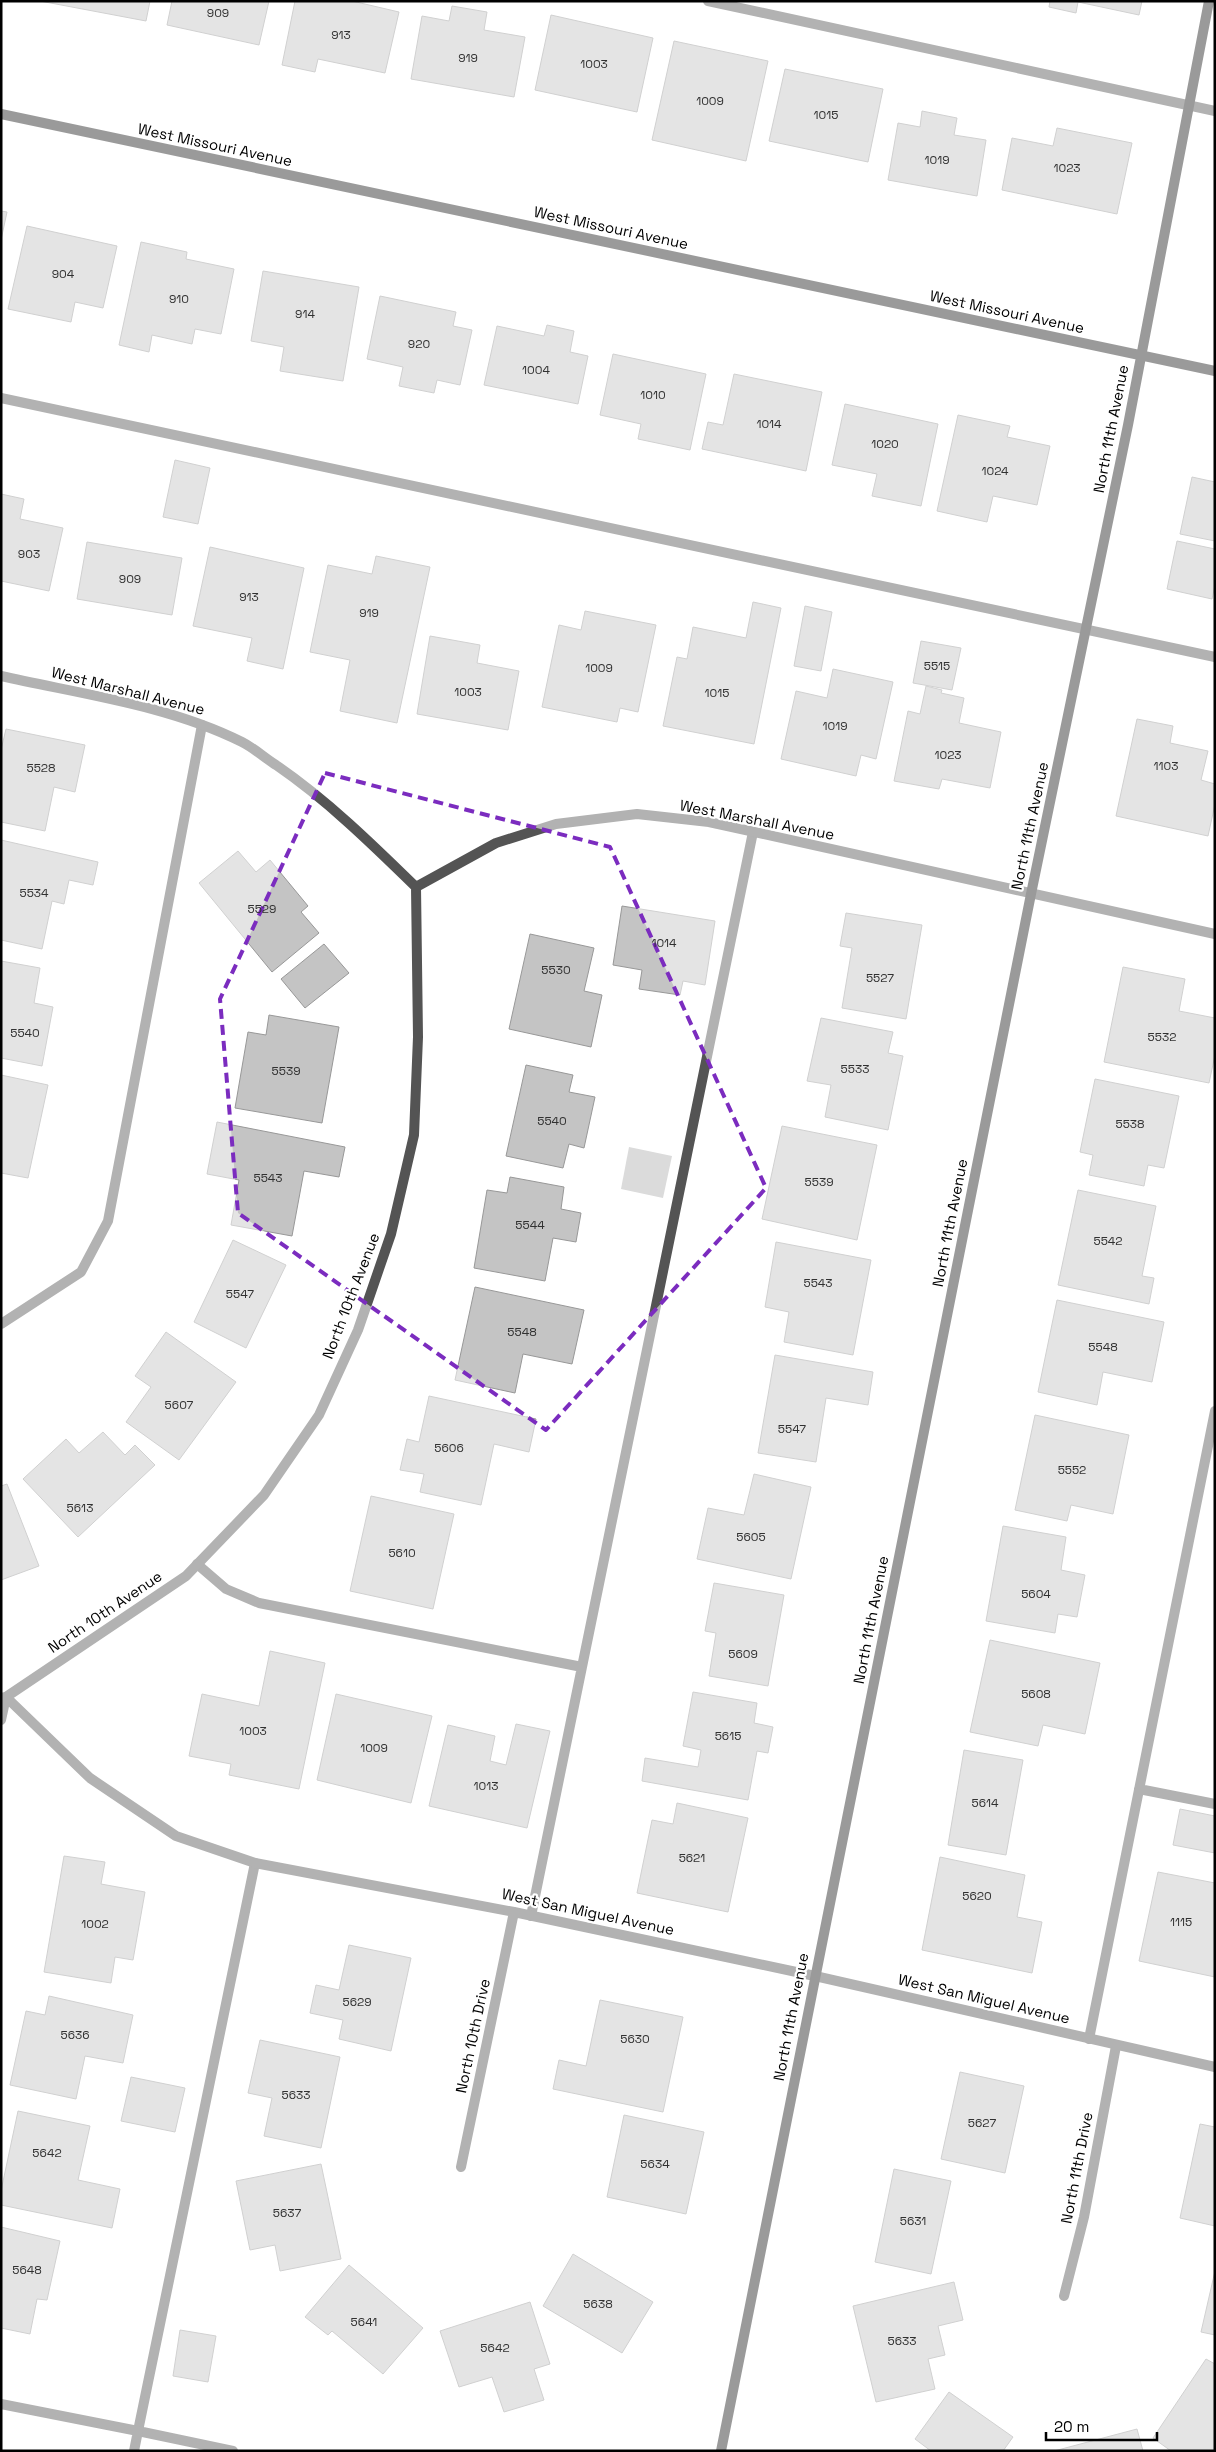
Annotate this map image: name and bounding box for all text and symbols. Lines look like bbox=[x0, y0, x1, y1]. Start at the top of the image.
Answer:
house number: 909 bbox=[207, 5, 229, 21]
house number: 913 bbox=[331, 27, 351, 43]
house number: 919 bbox=[458, 50, 478, 66]
house number: 1003 bbox=[580, 56, 608, 72]
house number: 1009 bbox=[696, 93, 724, 109]
house number: 1015 bbox=[814, 107, 838, 123]
street label: West Missouri Avenue bbox=[136, 119, 294, 170]
house number: 1019 bbox=[924, 152, 950, 168]
house number: 1023 bbox=[1053, 160, 1081, 176]
street label: West Missouri Avenue bbox=[532, 202, 690, 253]
house number: 904 bbox=[52, 266, 75, 282]
street label: West Missouri Avenue bbox=[928, 286, 1086, 337]
house number: 910 bbox=[169, 291, 189, 307]
house number: 914 bbox=[295, 306, 315, 322]
house number: 920 bbox=[408, 336, 430, 352]
house number: 1004 bbox=[522, 362, 550, 378]
street label: North 11th Avenue bbox=[1089, 363, 1132, 495]
house number: 1010 bbox=[640, 387, 666, 403]
house number: 1014 bbox=[756, 416, 782, 432]
house number: 1020 bbox=[871, 436, 899, 452]
house number: 1024 bbox=[981, 463, 1009, 479]
house number: 903 bbox=[18, 546, 40, 562]
house number: 909 bbox=[119, 571, 141, 587]
house number: 913 bbox=[239, 589, 259, 605]
house number: 919 bbox=[359, 605, 379, 621]
house number: 5515 bbox=[924, 658, 950, 674]
house number: 1009 bbox=[585, 660, 613, 676]
street label: West Marshall Avenue bbox=[50, 662, 207, 719]
house number: 1003 bbox=[454, 684, 482, 700]
house number: 1015 bbox=[705, 685, 729, 701]
house number: 1019 bbox=[822, 718, 848, 734]
house number: 1023 bbox=[934, 747, 962, 763]
house number: 1103 bbox=[1154, 758, 1178, 774]
house number: 5528 bbox=[27, 760, 56, 776]
street label: North 11th Avenue bbox=[1007, 760, 1052, 892]
street label: West Marshall Avenue bbox=[678, 795, 836, 844]
house number: 5534 bbox=[19, 885, 49, 901]
house number: 5529 bbox=[248, 901, 276, 917]
house number: 1014 bbox=[651, 935, 677, 951]
house number: 5530 bbox=[541, 962, 571, 978]
house number: 5527 bbox=[866, 970, 894, 986]
house number: 5540 bbox=[10, 1025, 40, 1041]
house number: 5532 bbox=[1148, 1029, 1176, 1045]
house number: 5533 bbox=[841, 1061, 869, 1077]
house number: 5539 bbox=[272, 1063, 300, 1079]
house number: 5540 bbox=[537, 1113, 567, 1129]
house number: 5538 bbox=[1115, 1116, 1145, 1132]
street label: North 11th Avenue bbox=[928, 1157, 971, 1289]
house number: 5543 bbox=[253, 1170, 283, 1186]
house number: 5539 bbox=[805, 1174, 833, 1190]
house number: 5544 bbox=[515, 1217, 545, 1233]
street label: North 10th Avenue bbox=[318, 1230, 383, 1362]
house number: 5542 bbox=[1093, 1233, 1123, 1249]
house number: 5543 bbox=[803, 1275, 833, 1291]
house number: 5547 bbox=[226, 1286, 254, 1302]
house number: 5548 bbox=[507, 1324, 537, 1340]
house number: 5548 bbox=[1088, 1339, 1118, 1355]
house number: 5607 bbox=[165, 1397, 194, 1413]
house number: 5547 bbox=[778, 1421, 806, 1437]
house number: 5606 bbox=[434, 1440, 464, 1456]
house number: 5552 bbox=[1058, 1462, 1086, 1478]
house number: 5613 bbox=[67, 1500, 93, 1516]
house number: 5605 bbox=[736, 1529, 766, 1545]
house number: 5610 bbox=[388, 1545, 416, 1561]
street label: North 11th Avenue bbox=[849, 1554, 892, 1686]
street label: North 10th Avenue bbox=[44, 1566, 165, 1657]
house number: 5604 bbox=[1021, 1586, 1051, 1602]
house number: 5609 bbox=[728, 1646, 758, 1662]
house number: 5608 bbox=[1021, 1686, 1051, 1702]
house number: 1003 bbox=[239, 1723, 267, 1739]
house number: 5615 bbox=[715, 1728, 741, 1744]
house number: 1009 bbox=[360, 1740, 388, 1756]
house number: 1013 bbox=[474, 1778, 498, 1794]
house number: 5614 bbox=[971, 1795, 999, 1811]
house number: 5621 bbox=[679, 1850, 705, 1866]
street label: West San Miguel Avenue bbox=[500, 1884, 676, 1939]
house number: 5620 bbox=[962, 1888, 992, 1904]
house number: 1115 bbox=[1170, 1914, 1192, 1930]
house number: 1002 bbox=[81, 1916, 109, 1932]
street label: North 11th Avenue bbox=[769, 1951, 812, 2083]
street label: West San Miguel Avenue bbox=[896, 1969, 1072, 2028]
street label: North 10th Drive bbox=[451, 1977, 494, 2095]
house number: 5629 bbox=[342, 1994, 372, 2010]
house number: 5636 bbox=[60, 2027, 90, 2043]
house number: 5630 bbox=[620, 2031, 650, 2047]
house number: 5633 bbox=[281, 2087, 311, 2103]
street label: North 11th Drive bbox=[1056, 2110, 1097, 2225]
house number: 5627 bbox=[968, 2115, 996, 2131]
house number: 5642 bbox=[32, 2145, 62, 2161]
house number: 5634 bbox=[640, 2156, 670, 2172]
house number: 5637 bbox=[273, 2205, 301, 2221]
house number: 5631 bbox=[900, 2213, 926, 2229]
house number: 5648 bbox=[12, 2262, 42, 2278]
house number: 5638 bbox=[583, 2296, 613, 2312]
house number: 5641 bbox=[351, 2314, 377, 2330]
house number: 5633 bbox=[887, 2333, 917, 2349]
house number: 5642 bbox=[480, 2340, 510, 2356]
scale bar bbox=[1046, 2410, 1157, 2442]
text: 20 m bbox=[1054, 2417, 1089, 2436]

